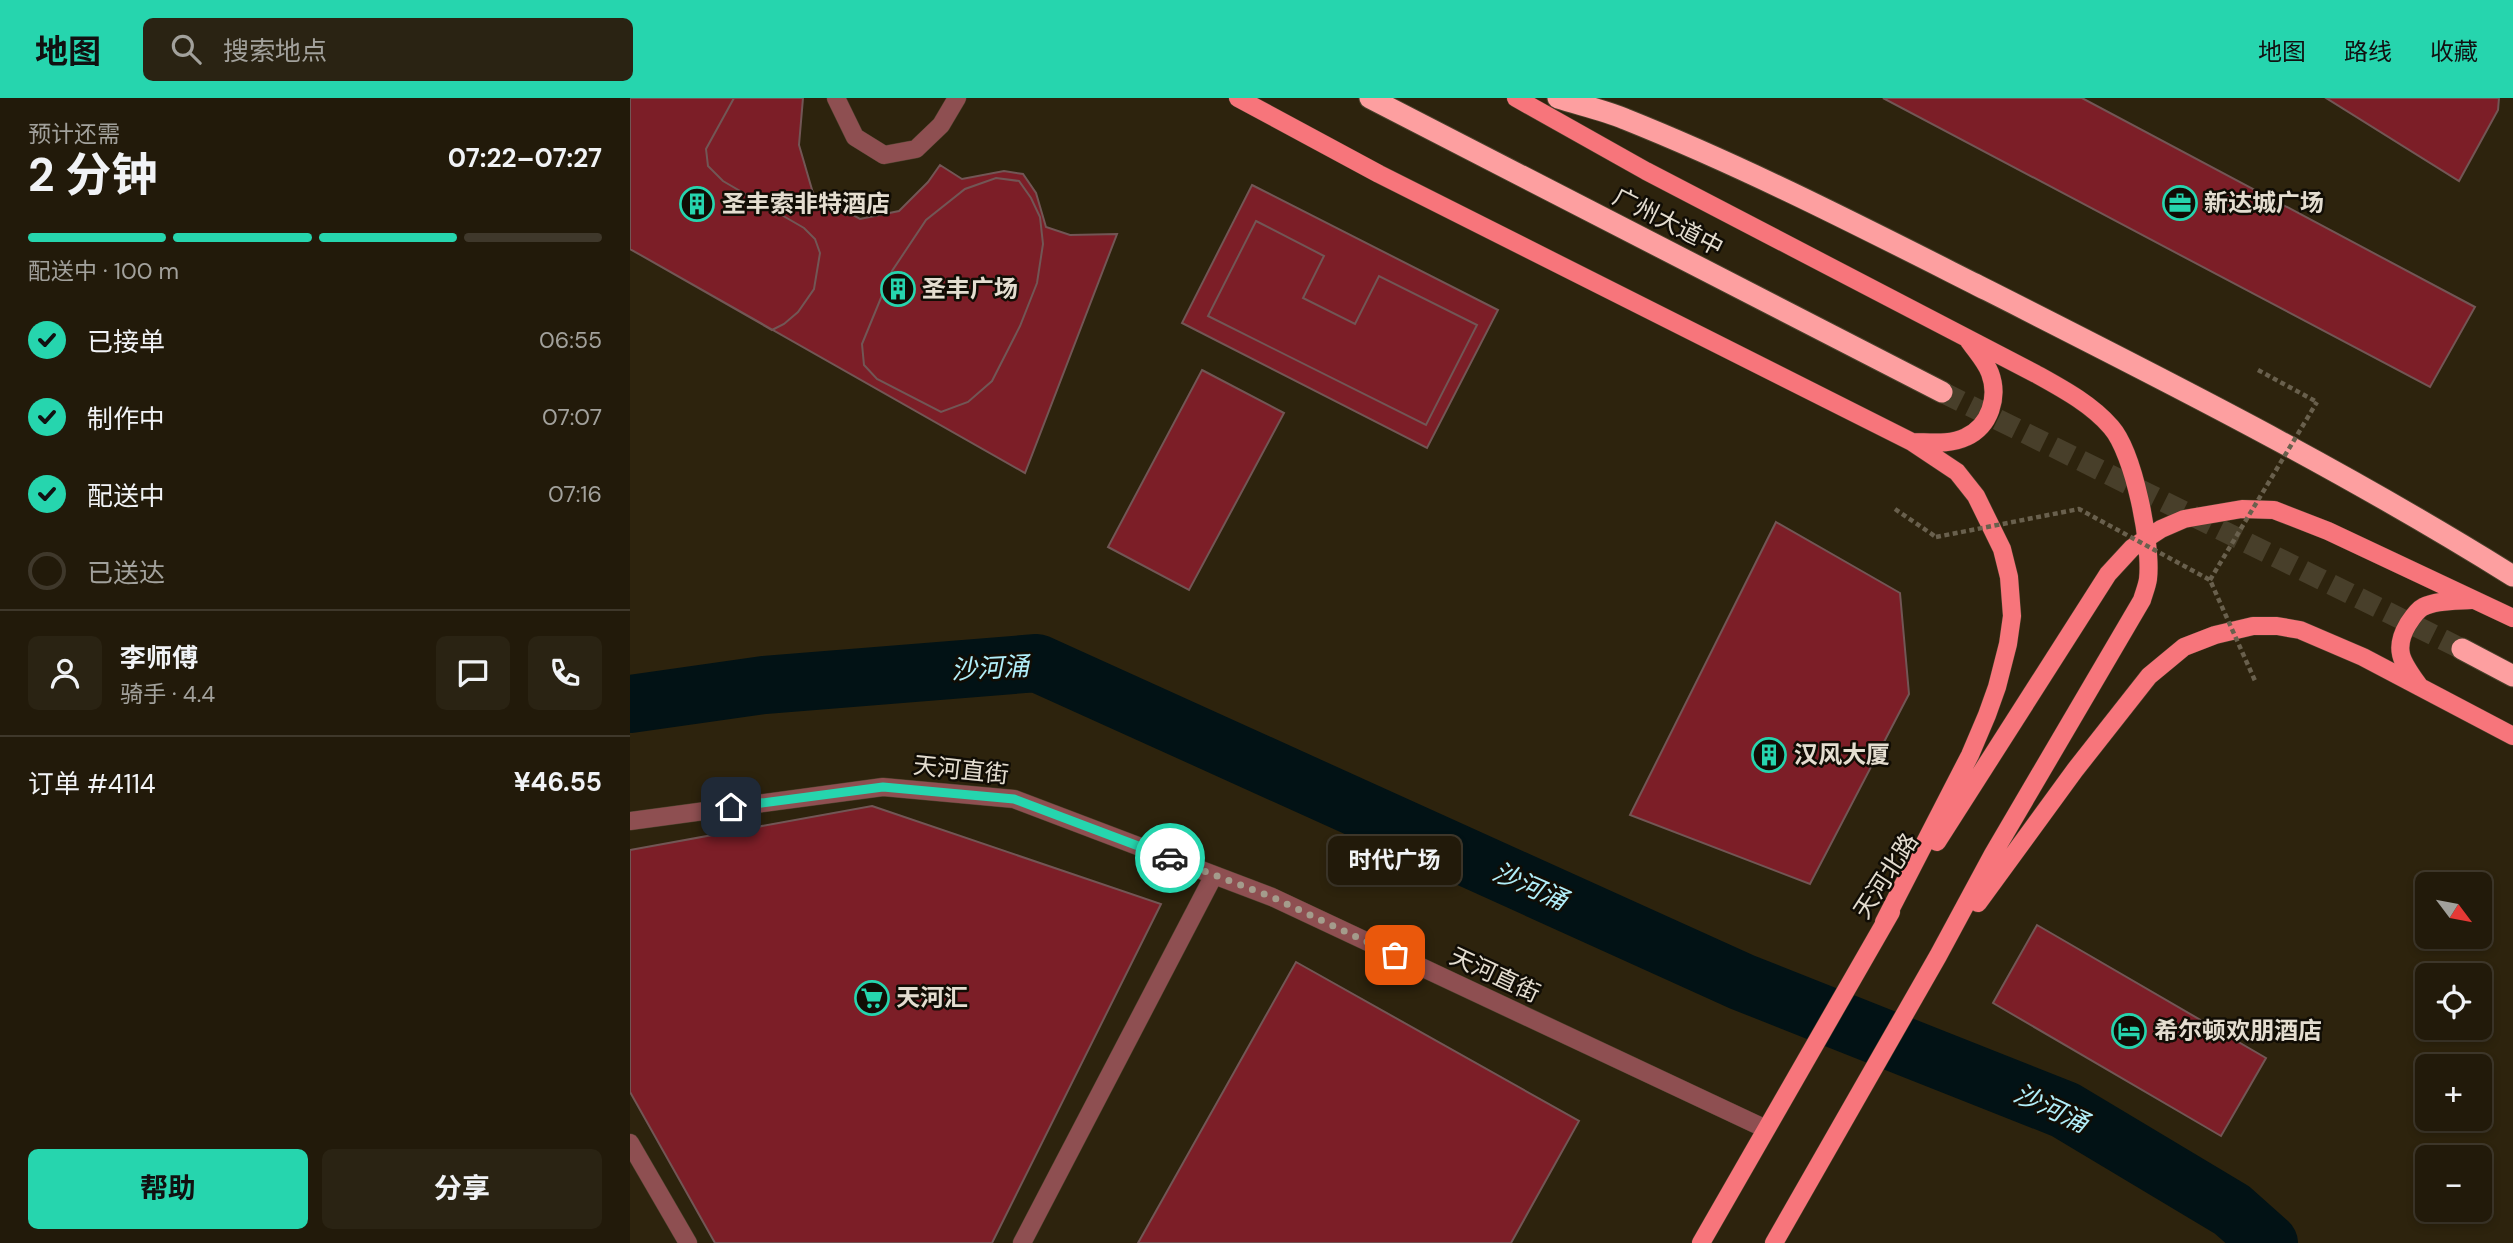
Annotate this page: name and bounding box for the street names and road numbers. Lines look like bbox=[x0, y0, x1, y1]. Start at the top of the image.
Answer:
street label: 广州大道中 bbox=[1608, 181, 1729, 263]
street label: 天河直街 bbox=[912, 749, 1010, 790]
street label: 天河北路 bbox=[1846, 827, 1925, 924]
street label: 天河直街 bbox=[1445, 940, 1545, 1009]

